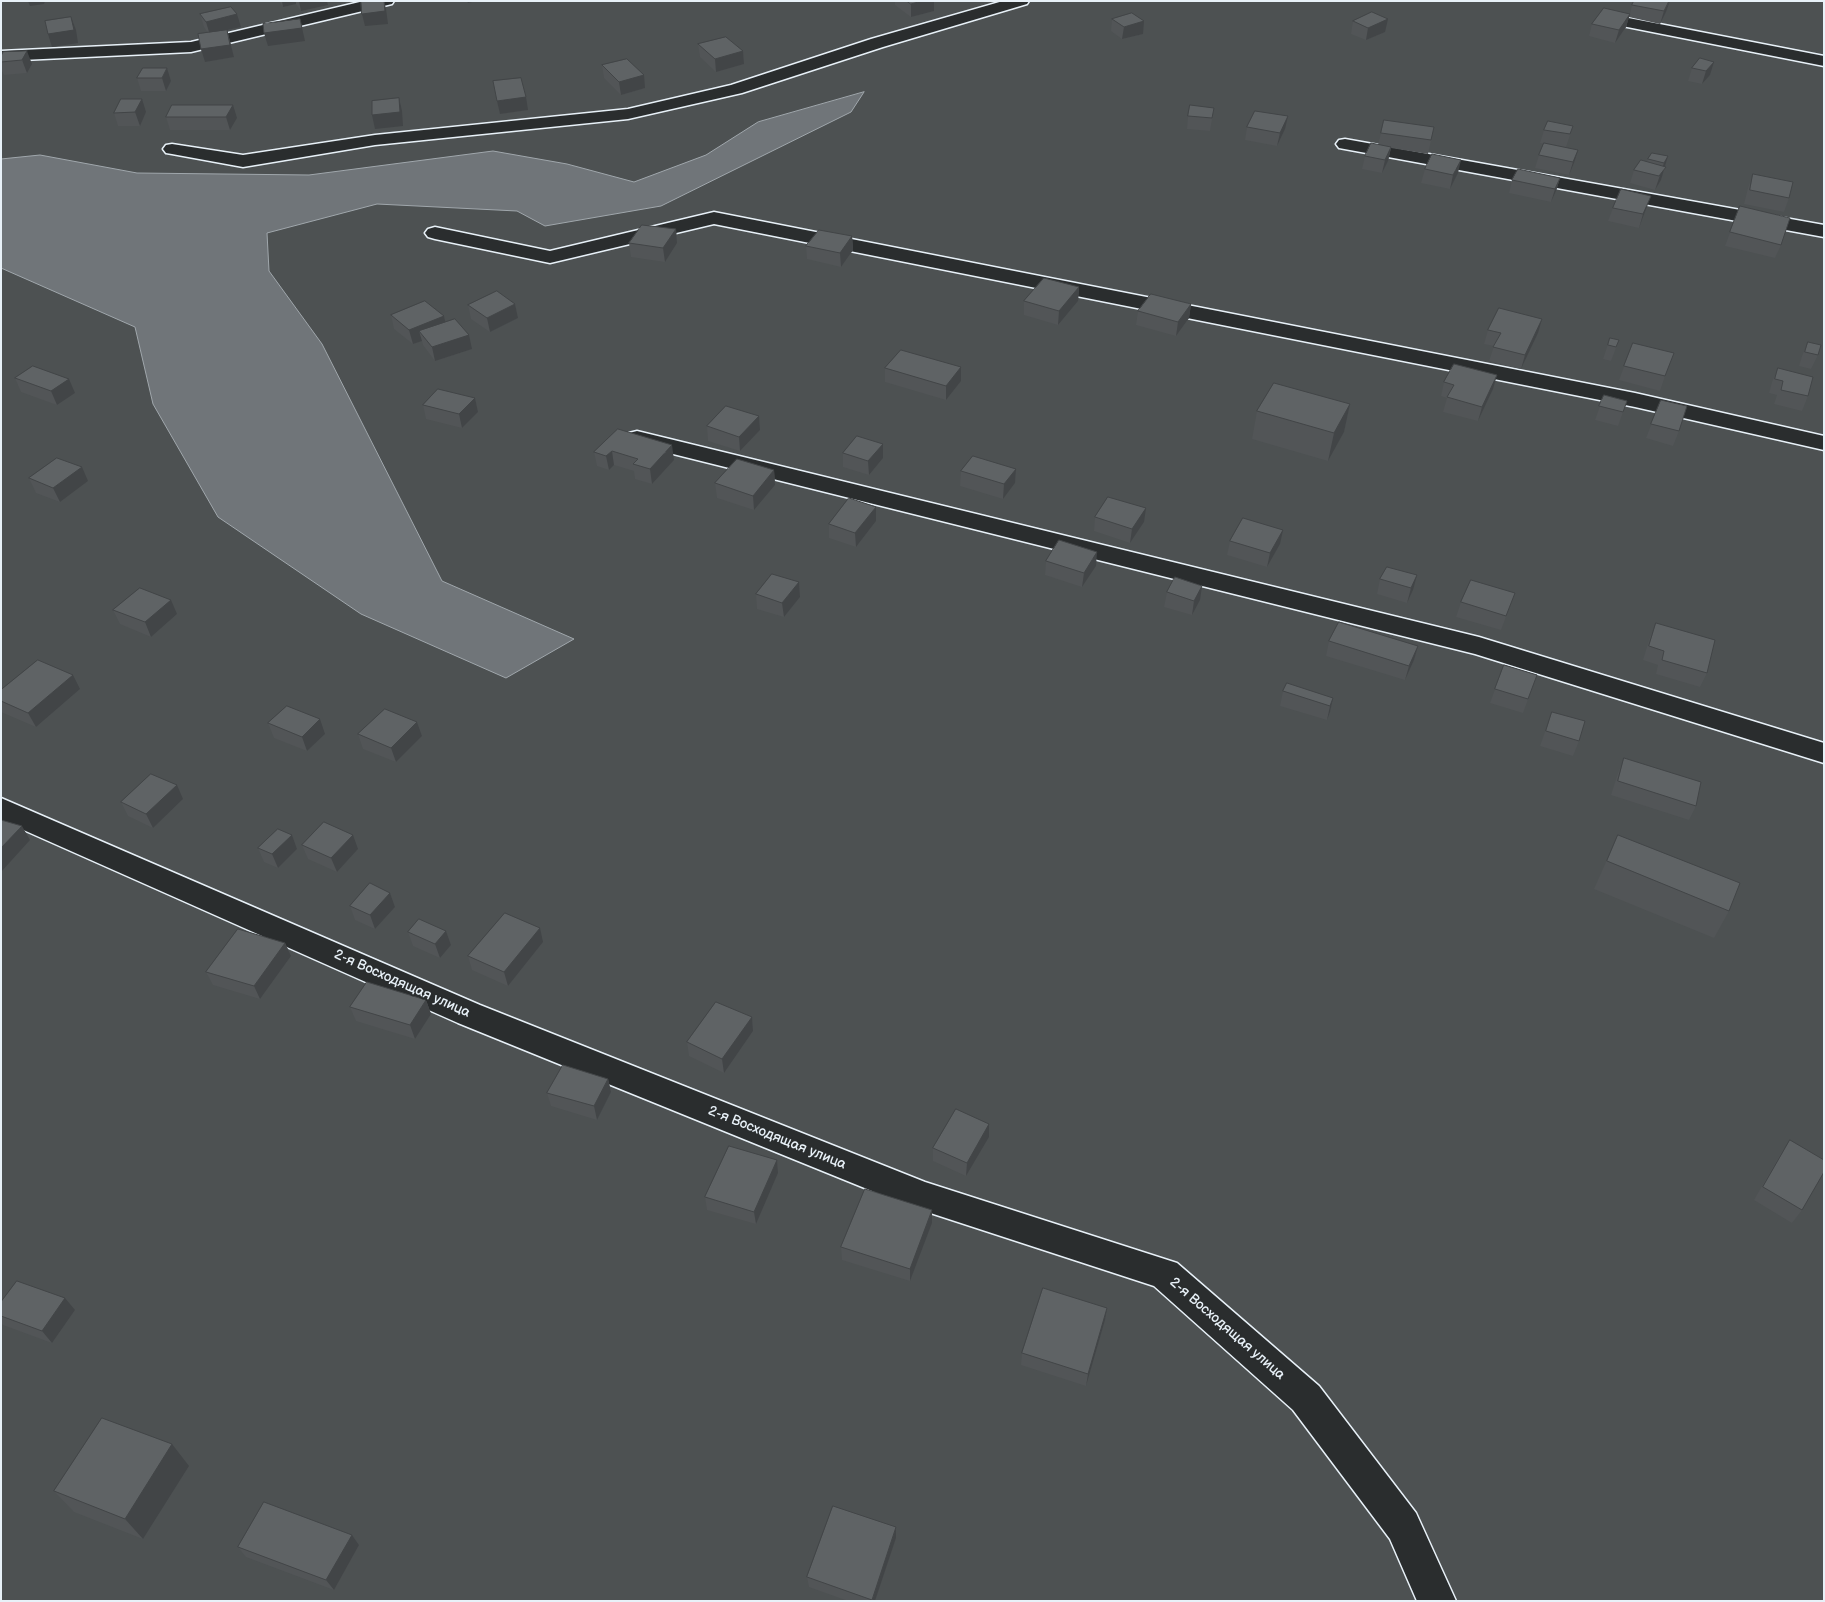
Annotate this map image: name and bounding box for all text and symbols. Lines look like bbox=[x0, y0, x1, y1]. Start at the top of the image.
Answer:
street label: 2-я Восходящая улица bbox=[331, 946, 473, 1022]
street label: 2-я Восходящая улица bbox=[705, 1103, 849, 1173]
street label: 2-я Восходящая улица bbox=[1166, 1274, 1288, 1384]

